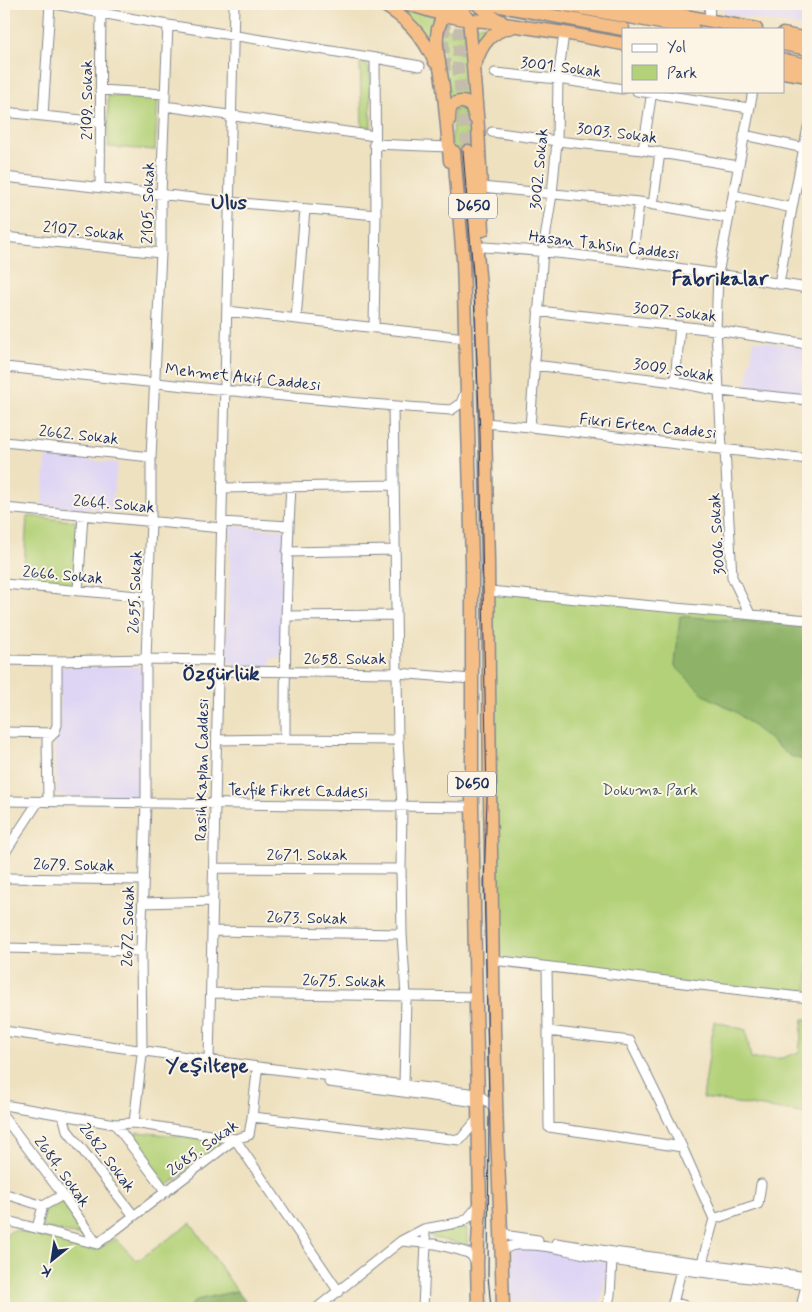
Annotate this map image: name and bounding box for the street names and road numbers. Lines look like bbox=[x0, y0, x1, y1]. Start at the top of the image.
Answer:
street label: 3001. Sokak bbox=[519, 52, 602, 83]
street label: 2109. Sokak bbox=[77, 60, 98, 140]
street label: 3003. Sokak bbox=[575, 118, 659, 149]
street label: 3002. Sokak bbox=[525, 127, 554, 211]
street label: 2105. Sokak bbox=[137, 162, 160, 244]
road number: D650 bbox=[449, 194, 497, 218]
street label: 2107. Sokak bbox=[42, 217, 126, 246]
street label: Hasan Tahsin Caddesi bbox=[527, 226, 681, 265]
street label: 3007. Sokak bbox=[632, 298, 718, 327]
street label: 3009. Sokak bbox=[632, 354, 716, 387]
street label: Mehmet Akif Caddesi bbox=[164, 359, 322, 396]
street label: Fikri Erten Caddesi bbox=[578, 409, 718, 444]
street label: 2662. Sokak bbox=[38, 421, 120, 450]
street label: 2664. Sokak bbox=[72, 490, 156, 519]
street label: 3006. Sokak bbox=[704, 492, 731, 576]
street label: 2655. Sokak bbox=[124, 550, 147, 634]
street label: 2666. Sokak bbox=[22, 562, 104, 589]
street label: 2658. Sokak bbox=[304, 649, 386, 670]
street label: Rasih Kaplan Caddesi bbox=[191, 698, 214, 842]
road number: D650 bbox=[448, 772, 496, 796]
street label: Tevfik Fikret Caddesi bbox=[228, 780, 368, 803]
street label: 2671. Sokak bbox=[267, 845, 348, 866]
street label: 2679. Sokak bbox=[33, 854, 115, 877]
street label: 2672. Sokak bbox=[117, 885, 140, 967]
street label: 2673. Sokak bbox=[266, 907, 348, 930]
street label: 2675. Sokak bbox=[302, 970, 386, 993]
street label: 2685. Sokak bbox=[163, 1115, 243, 1181]
street label: 2682. Sokak bbox=[74, 1119, 140, 1197]
street label: 2684. Sokak bbox=[29, 1132, 95, 1212]

